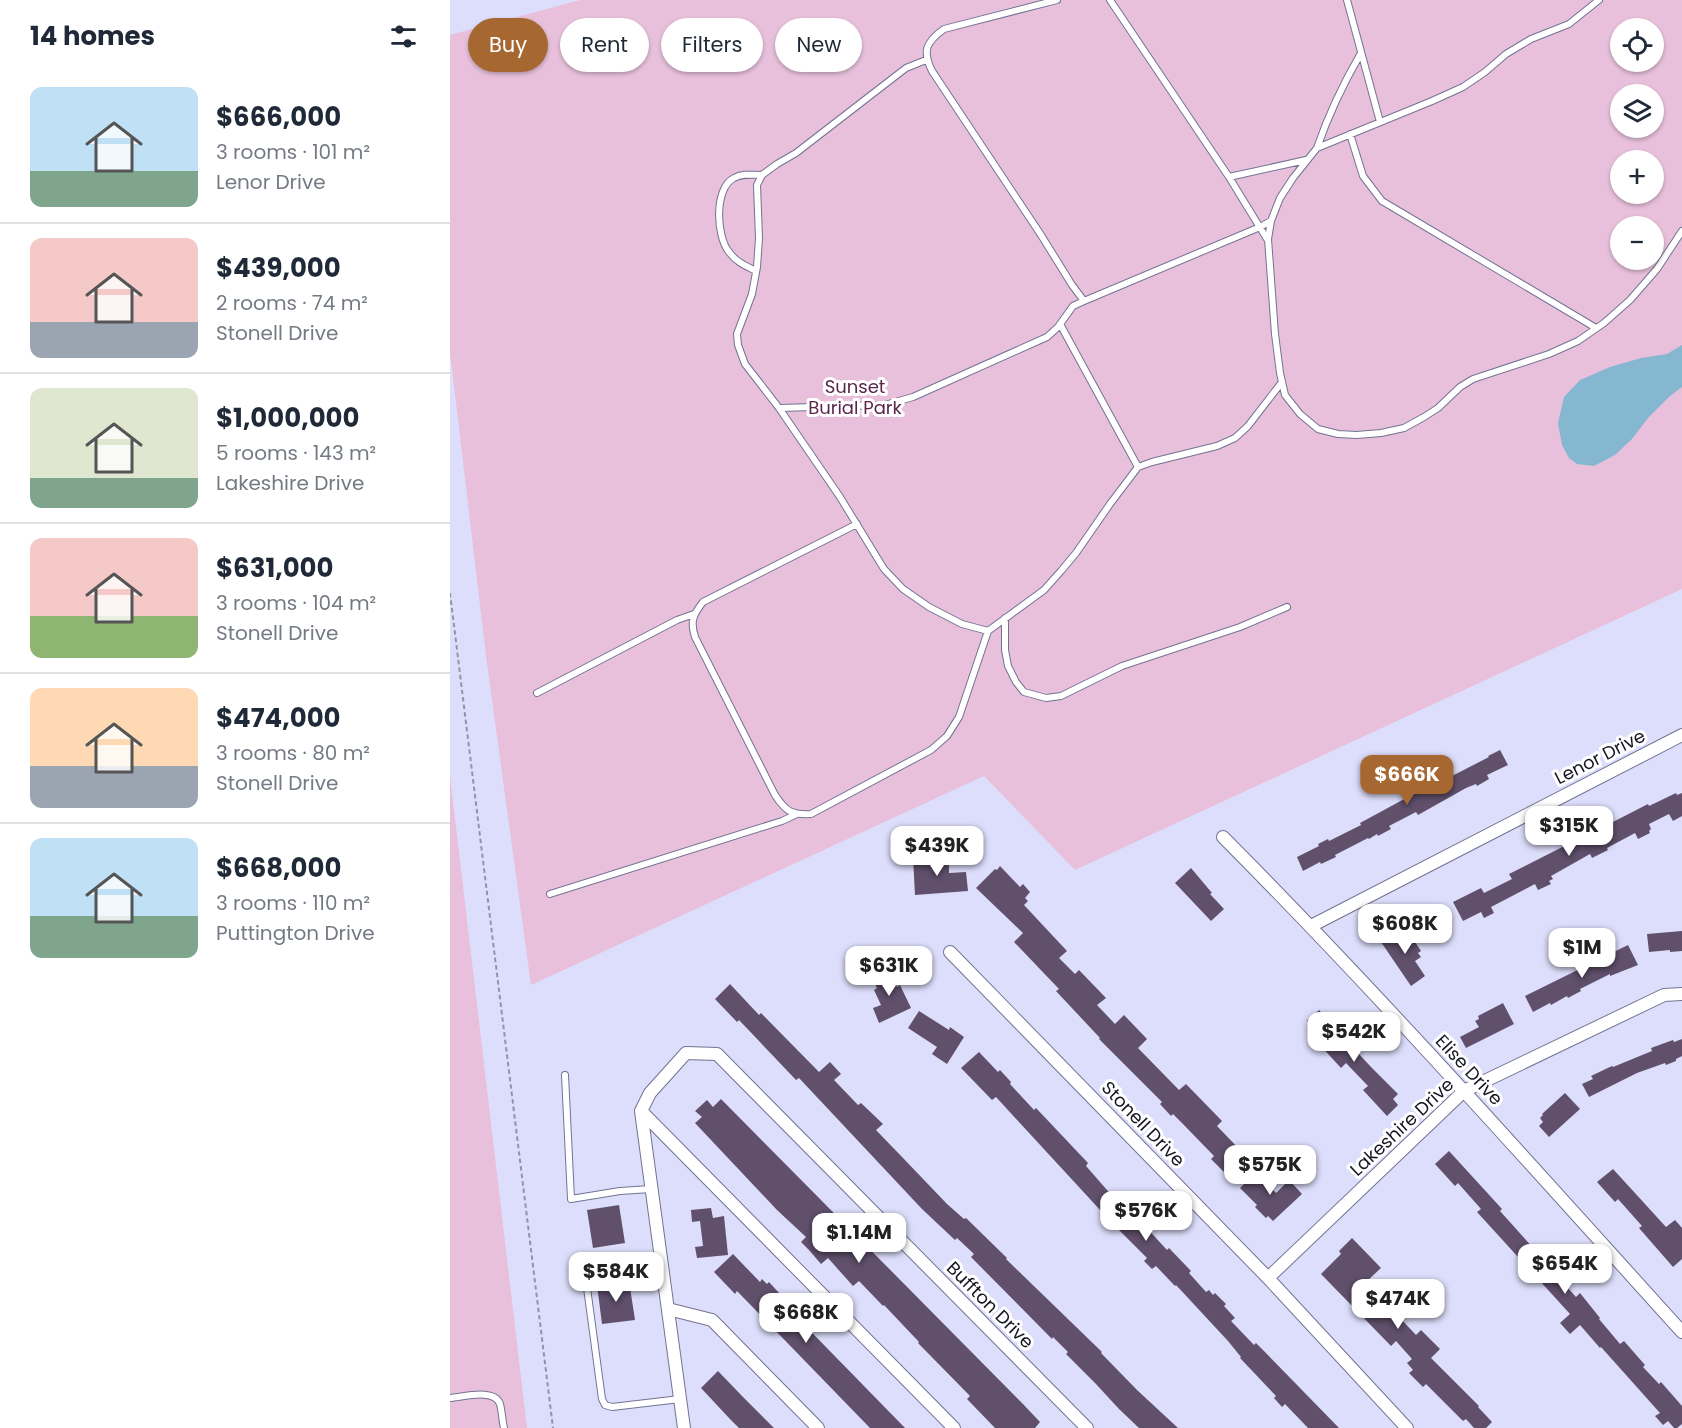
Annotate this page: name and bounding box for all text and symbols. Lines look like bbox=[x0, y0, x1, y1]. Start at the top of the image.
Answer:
text: 14 homes bbox=[30, 18, 155, 54]
chip: Buy bbox=[468, 18, 548, 72]
chip: Rent bbox=[560, 18, 649, 72]
chip: Filters bbox=[661, 18, 763, 72]
chip: New bbox=[775, 18, 862, 72]
map controls bbox=[1610, 18, 1664, 270]
button: locate bbox=[1610, 18, 1664, 72]
icon: filters bbox=[387, 20, 420, 53]
button: layers bbox=[1610, 84, 1664, 138]
text: $666,000 bbox=[216, 99, 341, 135]
icon: home bbox=[78, 111, 150, 183]
text: 3 rooms · 101 m² bbox=[216, 138, 370, 166]
button: + bbox=[1610, 150, 1664, 204]
text: Lenor Drive bbox=[216, 168, 326, 196]
button: − bbox=[1610, 216, 1664, 270]
text: $439,000 bbox=[216, 250, 341, 286]
icon: home bbox=[78, 262, 150, 334]
text: 2 rooms · 74 m² bbox=[216, 289, 368, 317]
text: Stonell Drive bbox=[216, 319, 338, 347]
park label: Sunset Burial Park bbox=[808, 374, 903, 420]
text: $1,000,000 bbox=[216, 400, 360, 436]
icon: home bbox=[78, 412, 150, 484]
text: 5 rooms · 143 m² bbox=[216, 439, 376, 467]
text: Lakeshire Drive bbox=[216, 469, 364, 497]
text: $631,000 bbox=[216, 550, 334, 586]
icon: home bbox=[78, 562, 150, 634]
text: 3 rooms · 104 m² bbox=[216, 589, 376, 617]
text: Stonell Drive bbox=[216, 619, 338, 647]
text: $474,000 bbox=[216, 700, 341, 736]
icon: home bbox=[78, 712, 150, 784]
street label: Lenor Drive bbox=[1550, 723, 1649, 790]
text: 3 rooms · 80 m² bbox=[216, 739, 370, 767]
pin: $666K bbox=[1365, 755, 1449, 806]
text: $666K bbox=[1374, 760, 1440, 788]
text: Stonell Drive bbox=[216, 769, 338, 797]
pin: $315K bbox=[1527, 806, 1611, 857]
text: $315K bbox=[1539, 811, 1599, 839]
pin: $439K bbox=[895, 826, 979, 877]
text: $439K bbox=[904, 831, 970, 859]
text: $668,000 bbox=[216, 850, 341, 886]
icon: home bbox=[78, 862, 150, 934]
text: 3 rooms · 110 m² bbox=[216, 889, 370, 917]
pin: $608K bbox=[1363, 904, 1447, 955]
text: $608K bbox=[1372, 909, 1438, 937]
text: Puttington Drive bbox=[216, 919, 375, 947]
pin: $1M bbox=[1553, 928, 1611, 979]
text: $1M bbox=[1562, 933, 1602, 961]
pin: $631K bbox=[847, 946, 931, 997]
text: $631K bbox=[859, 951, 919, 979]
pin: $542K bbox=[1312, 1012, 1396, 1063]
text: $542K bbox=[1321, 1017, 1387, 1045]
street label: Elise Drive bbox=[1430, 1029, 1509, 1111]
street label: Lakeshire Drive bbox=[1344, 1072, 1459, 1181]
street label: Stonell Drive bbox=[1096, 1075, 1191, 1172]
pin: $575K bbox=[1228, 1145, 1312, 1196]
text: $575K bbox=[1238, 1150, 1302, 1178]
pin: $576K bbox=[1104, 1191, 1188, 1242]
text: $576K bbox=[1114, 1196, 1178, 1224]
pin: $1.14M bbox=[810, 1213, 908, 1264]
text: $1.14M bbox=[826, 1218, 892, 1246]
pin: $654K bbox=[1523, 1244, 1607, 1295]
text: $654K bbox=[1532, 1249, 1598, 1277]
pin: $584K bbox=[574, 1252, 658, 1303]
street label: Buffton Drive bbox=[941, 1256, 1039, 1354]
text: $584K bbox=[583, 1257, 649, 1285]
pin: $474K bbox=[1356, 1279, 1440, 1330]
text: $474K bbox=[1366, 1284, 1430, 1312]
pin: $668K bbox=[764, 1293, 848, 1344]
text: $668K bbox=[773, 1298, 839, 1326]

